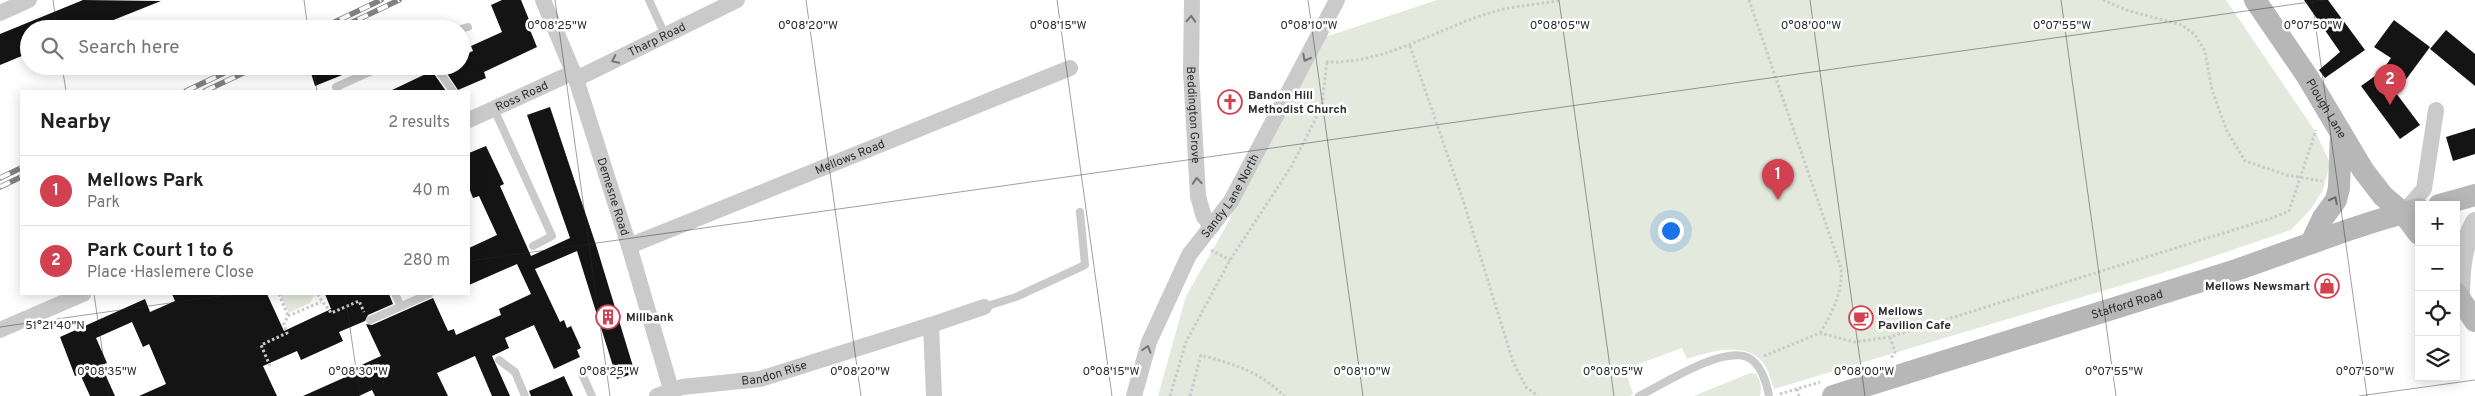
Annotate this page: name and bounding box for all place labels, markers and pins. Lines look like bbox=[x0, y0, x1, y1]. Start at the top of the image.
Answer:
pin: 2 bbox=[2374, 64, 2406, 105]
place label: Bandon Hill Methodist Church bbox=[1248, 88, 1347, 118]
church icon: Bandon Hill Methodist Church bbox=[1217, 89, 1243, 115]
pin: 1 bbox=[1762, 159, 1794, 200]
shop icon: Mellows Newsmart bbox=[2314, 273, 2340, 299]
place label: Mellows Newsmart bbox=[2205, 279, 2310, 295]
building icon: Millbank bbox=[595, 304, 621, 330]
place label: Mellows Pavilion Cafe bbox=[1878, 304, 1951, 334]
cafe icon: Mellows Pavilion Cafe bbox=[1848, 305, 1874, 331]
place label: Millbank bbox=[626, 310, 674, 326]

